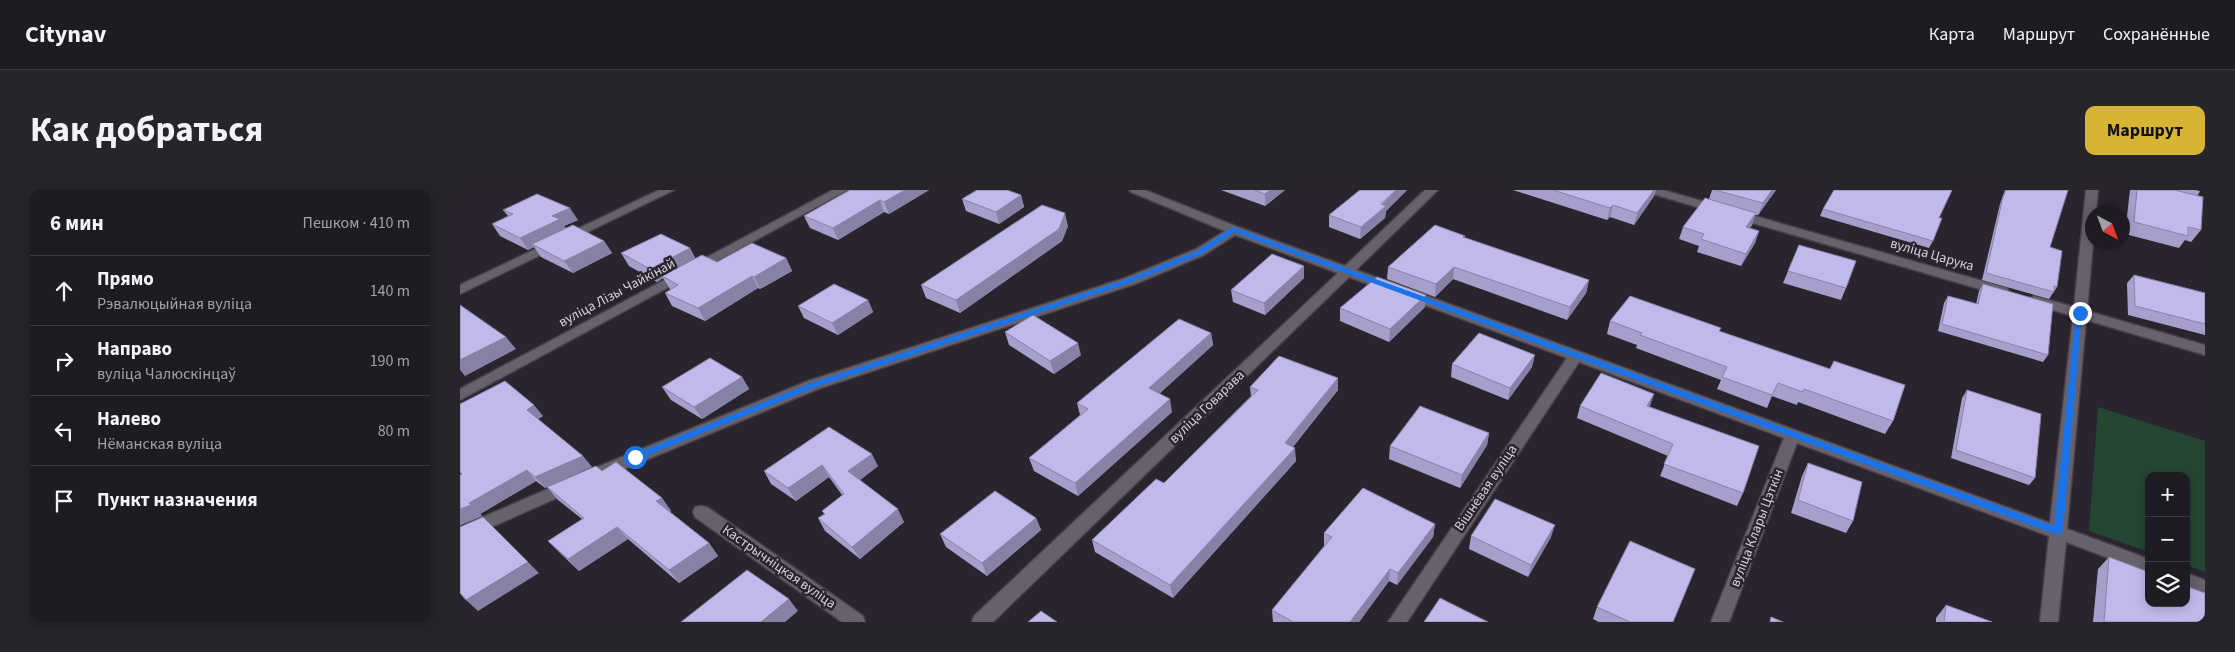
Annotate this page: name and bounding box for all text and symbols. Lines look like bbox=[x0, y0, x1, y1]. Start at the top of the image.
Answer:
text: Citynav bbox=[25, 17, 106, 52]
text: Карта bbox=[1929, 22, 1975, 47]
text: Маршрут bbox=[2003, 22, 2075, 47]
text: Сохранённые bbox=[2103, 22, 2210, 47]
text: Как добраться bbox=[30, 105, 263, 155]
button: Маршрут bbox=[2085, 106, 2205, 155]
north arrow bbox=[2085, 205, 2130, 250]
text: 6 мин bbox=[50, 208, 104, 238]
text: Пешком · 410 m bbox=[303, 212, 410, 234]
street label: вуліца Царука bbox=[1888, 233, 1976, 277]
street label: вуліца Лізы Чайкінай bbox=[555, 254, 679, 332]
text: Прямо bbox=[97, 266, 154, 293]
icon: ahead bbox=[50, 277, 78, 305]
text: 140 m bbox=[370, 280, 410, 302]
text: Рэвалюцыйная вуліца bbox=[97, 293, 252, 315]
route end bbox=[2069, 302, 2092, 325]
text: Направо bbox=[97, 336, 172, 363]
icon: right bbox=[50, 347, 78, 375]
text: 190 m bbox=[370, 350, 410, 372]
text: вуліца Чалюскінцаў bbox=[97, 363, 236, 385]
street label: вуліца Говарава bbox=[1165, 366, 1249, 448]
text: Налево bbox=[97, 406, 161, 433]
icon: left bbox=[50, 417, 78, 445]
text: 80 m bbox=[378, 420, 410, 442]
text: Нёманская вуліца bbox=[97, 433, 222, 455]
street label: Вішнёвая вуліца bbox=[1450, 441, 1522, 535]
route start bbox=[624, 446, 647, 469]
street label: вуліца Клары Цэткін bbox=[1725, 466, 1789, 590]
map controls bbox=[2145, 472, 2190, 607]
button: + bbox=[2145, 472, 2190, 517]
icon: arrive bbox=[50, 487, 78, 515]
text: Пункт назначения bbox=[97, 487, 258, 514]
button: − bbox=[2145, 517, 2190, 562]
street label: Кастрычніцкая вуліца bbox=[718, 520, 840, 614]
button: layers bbox=[2145, 562, 2190, 607]

